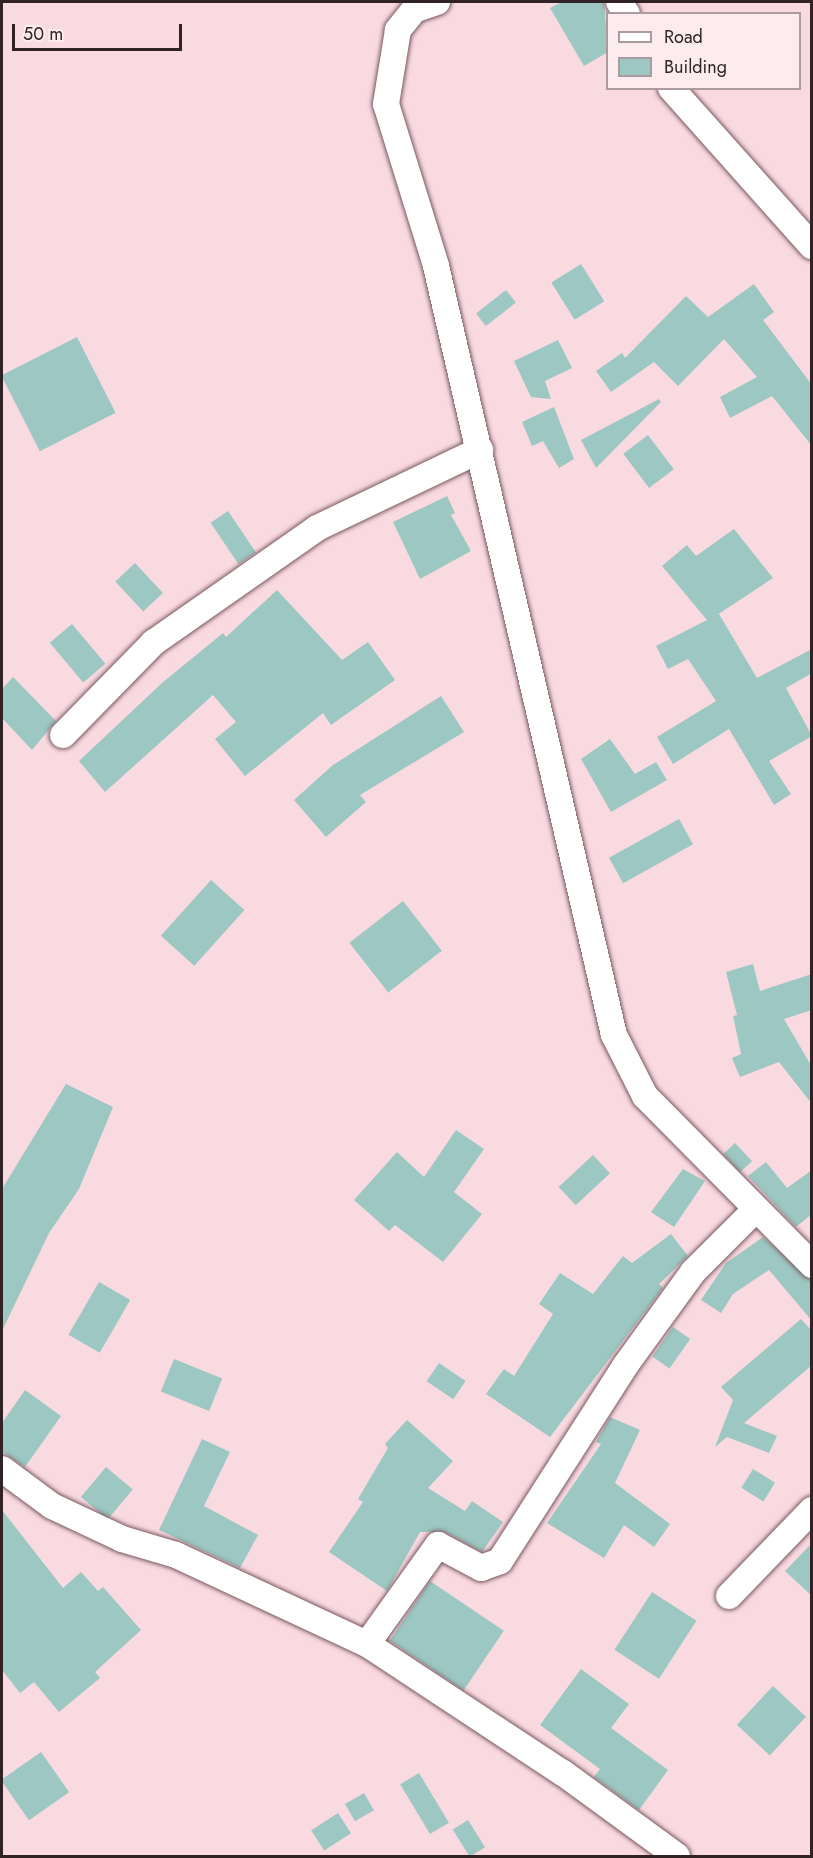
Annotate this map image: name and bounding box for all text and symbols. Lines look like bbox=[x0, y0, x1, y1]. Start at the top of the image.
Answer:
scale bar bbox=[15, 12, 184, 50]
legend bbox=[606, 12, 801, 90]
text: 50 m bbox=[23, 21, 63, 47]
text: Road bbox=[664, 24, 703, 50]
text: Building bbox=[664, 54, 727, 80]

